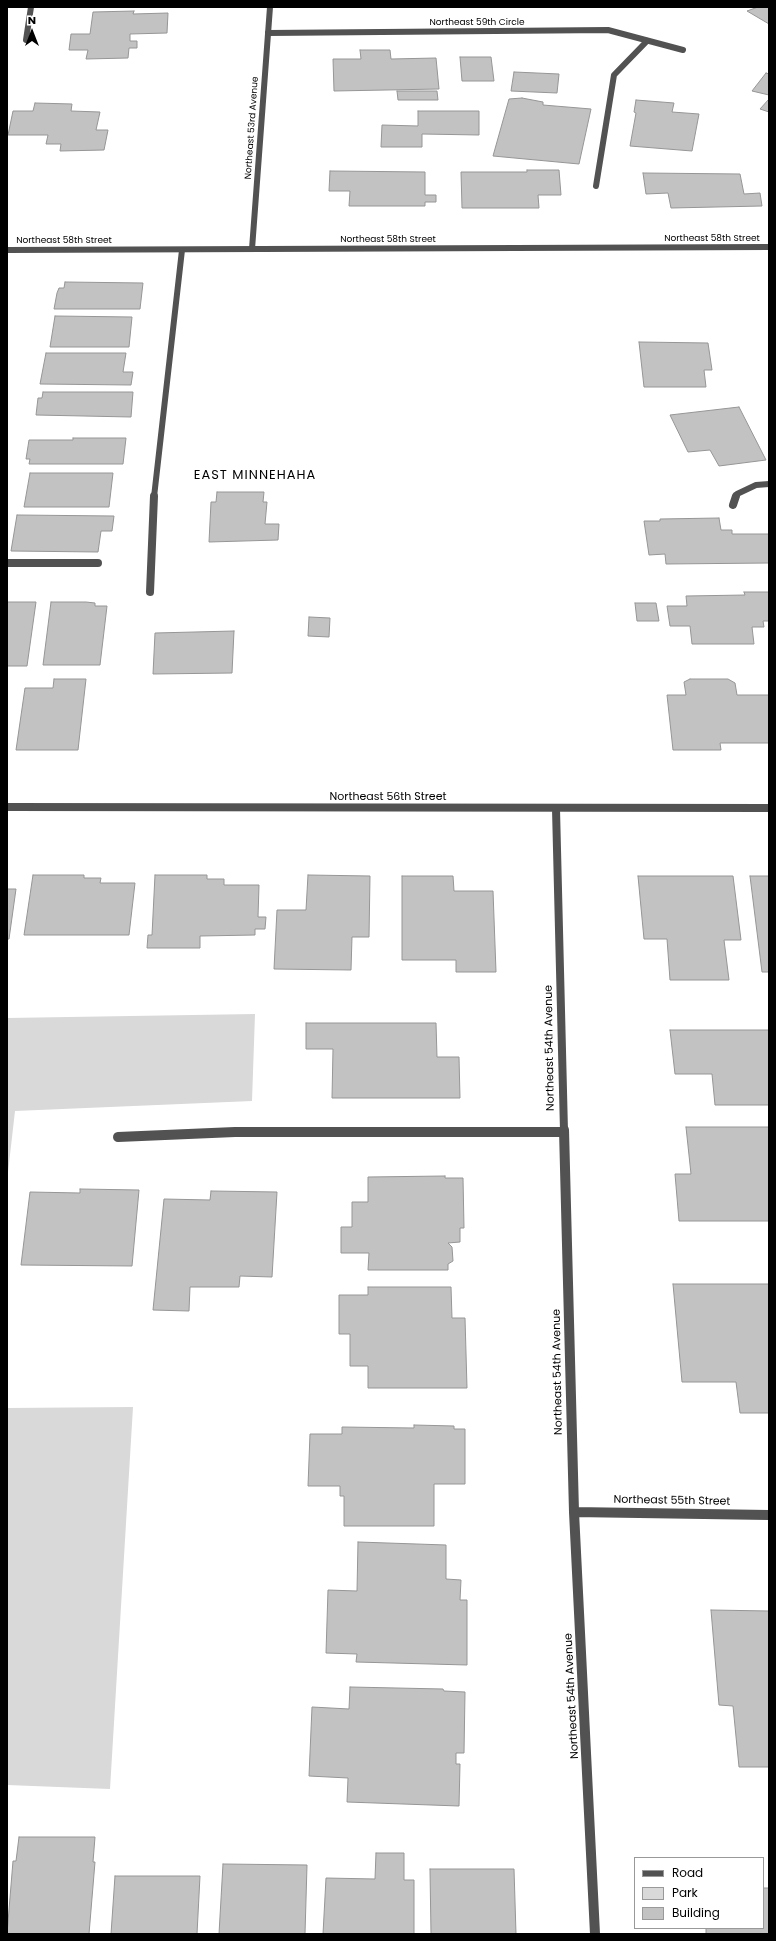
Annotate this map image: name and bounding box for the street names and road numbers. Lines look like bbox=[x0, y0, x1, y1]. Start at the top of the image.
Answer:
street label: Northeast 59th Circle bbox=[429, 18, 525, 28]
street label: Northeast 53rd Avenue bbox=[243, 76, 261, 180]
street label: Northeast 58th Street bbox=[664, 234, 760, 244]
street label: Northeast 58th Street bbox=[340, 235, 436, 245]
street label: Northeast 58th Street bbox=[16, 236, 112, 246]
street label: Northeast 56th Street bbox=[330, 790, 446, 804]
street label: Northeast 54th Avenue bbox=[542, 985, 558, 1111]
street label: Northeast 54th Avenue bbox=[550, 1309, 566, 1435]
street label: Northeast 55th Street bbox=[613, 1493, 731, 1509]
street label: Northeast 54th Avenue bbox=[562, 1633, 582, 1759]

